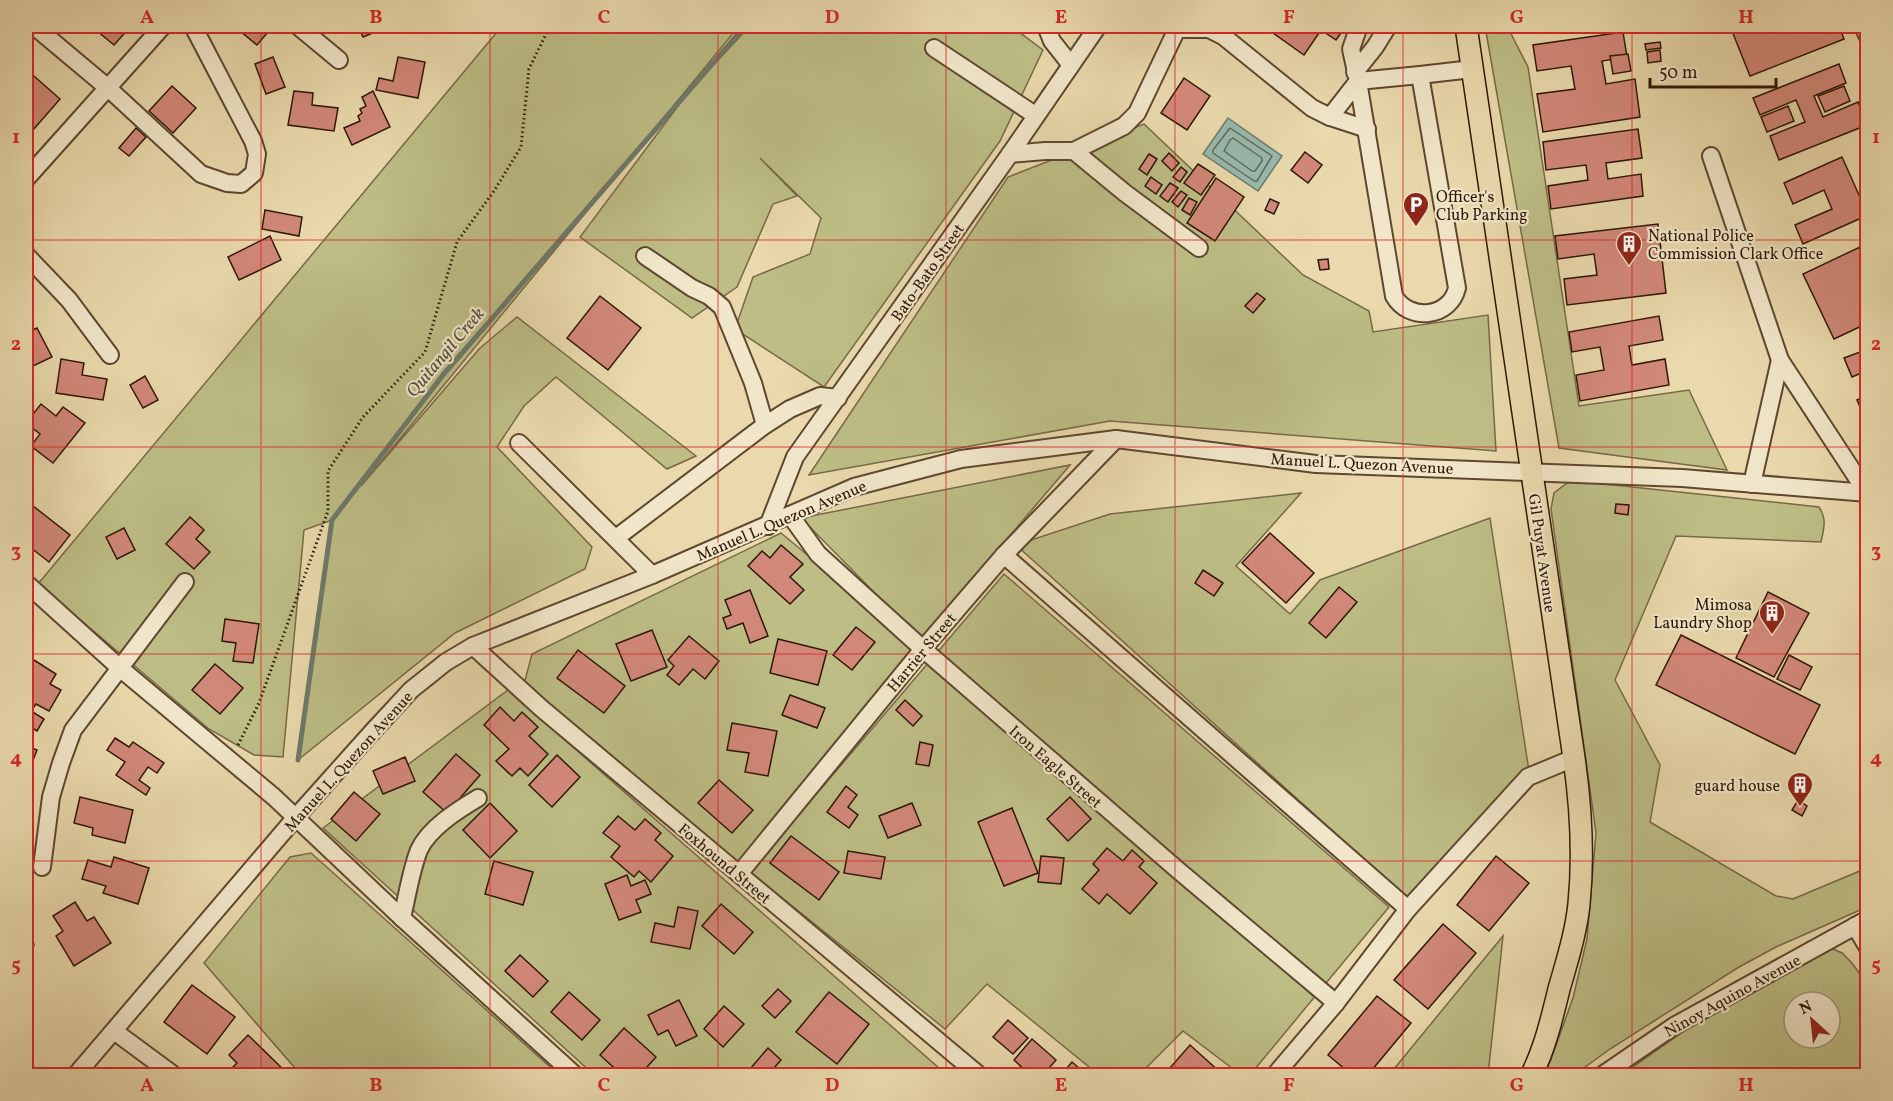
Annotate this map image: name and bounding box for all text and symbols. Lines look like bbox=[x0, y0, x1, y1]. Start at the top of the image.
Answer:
text: A bbox=[140, 4, 154, 32]
text: B bbox=[369, 4, 383, 32]
text: C bbox=[598, 4, 611, 32]
text: D bbox=[825, 4, 839, 32]
text: E bbox=[1055, 4, 1067, 32]
text: F bbox=[1283, 4, 1295, 32]
text: G bbox=[1510, 4, 1524, 32]
text: H bbox=[1738, 4, 1754, 32]
scale bar bbox=[1650, 51, 1776, 89]
text: 50 m bbox=[1659, 61, 1698, 86]
text: 1 bbox=[12, 124, 20, 152]
text: 1 bbox=[1872, 124, 1880, 152]
place label: Officer's Club Parking bbox=[1436, 187, 1527, 227]
parking icon: Officer's Club Parking bbox=[1401, 190, 1431, 228]
street label: Bato-Bato Street bbox=[887, 220, 971, 326]
place label: National Police Commission Clark Office bbox=[1648, 226, 1823, 266]
building icon: National Police Commission Clark Office bbox=[1614, 229, 1644, 267]
water label: Quitangil Creek bbox=[401, 303, 491, 403]
text: 2 bbox=[11, 331, 21, 359]
text: 2 bbox=[1871, 331, 1881, 359]
street label: Manuel L. Quezon Avenue bbox=[1270, 449, 1454, 481]
street label: Manuel L. Quezon Avenue bbox=[693, 476, 870, 568]
street label: Gil Puyat Avenue bbox=[1522, 492, 1560, 614]
text: 3 bbox=[11, 538, 21, 566]
text: 3 bbox=[1871, 538, 1881, 566]
place label: Mimosa Laundry Shop bbox=[1653, 595, 1752, 635]
building icon: Mimosa Laundry Shop bbox=[1757, 598, 1787, 636]
street label: Harrier Street bbox=[883, 609, 963, 698]
street label: Manuel L. Quezon Avenue bbox=[280, 687, 419, 838]
street label: Iron Eagle Street bbox=[1003, 721, 1106, 814]
text: 4 bbox=[10, 745, 22, 773]
text: 4 bbox=[1870, 745, 1882, 773]
building icon: guard house bbox=[1785, 770, 1815, 808]
place label: guard house bbox=[1694, 776, 1780, 798]
street label: Foxhound Street bbox=[672, 819, 775, 910]
street label: Ninoy Aquino Avenue bbox=[1661, 950, 1805, 1043]
text: 5 bbox=[11, 952, 21, 980]
text: 5 bbox=[1871, 952, 1881, 980]
north arrow bbox=[1782, 990, 1842, 1050]
text: N bbox=[1796, 996, 1817, 1021]
text: A bbox=[140, 1072, 154, 1100]
text: B bbox=[369, 1072, 383, 1100]
text: C bbox=[598, 1072, 611, 1100]
text: D bbox=[825, 1072, 839, 1100]
text: E bbox=[1055, 1072, 1067, 1100]
text: F bbox=[1283, 1072, 1295, 1100]
text: G bbox=[1510, 1072, 1524, 1100]
text: H bbox=[1738, 1072, 1754, 1100]

